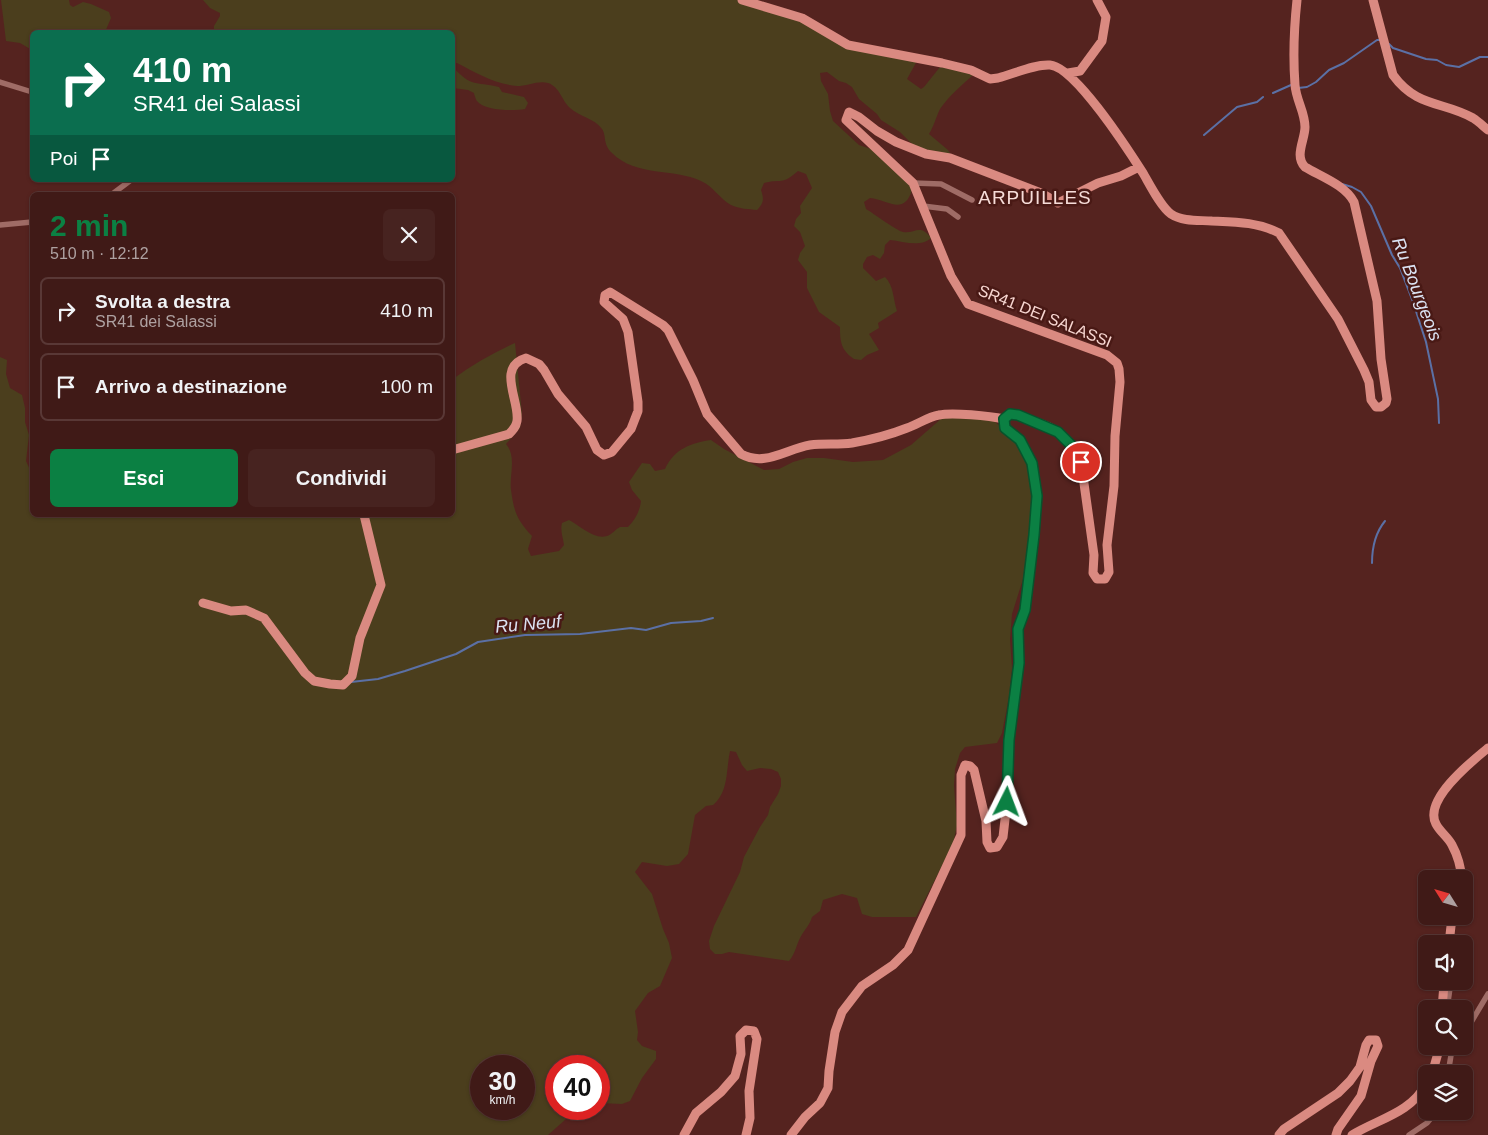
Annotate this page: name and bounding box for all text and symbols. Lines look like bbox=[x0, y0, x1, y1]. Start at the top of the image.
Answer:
icon: right bbox=[50, 50, 115, 115]
text: 410 m bbox=[133, 50, 232, 89]
text: SR41 dei Salassi bbox=[133, 91, 301, 116]
icon: arrive bbox=[87, 145, 115, 173]
text: Poi bbox=[50, 148, 77, 169]
district label: ARPUILLES bbox=[978, 187, 1092, 208]
text: 2 min bbox=[50, 209, 128, 242]
button: close bbox=[383, 209, 435, 261]
water label: Ru Bourgeois bbox=[1388, 234, 1446, 344]
text: 510 m · 12:12 bbox=[50, 245, 149, 262]
street label: SR41 DEI SALASSI bbox=[976, 281, 1114, 351]
text: Svolta a destra bbox=[95, 291, 230, 312]
icon: right bbox=[52, 297, 80, 325]
text: 410 m bbox=[380, 300, 433, 321]
text: SR41 dei Salassi bbox=[95, 313, 217, 330]
icon: arrive bbox=[52, 373, 80, 401]
text: Arrivo a destinazione bbox=[95, 376, 287, 397]
text: 100 m bbox=[380, 376, 433, 397]
pin bbox=[1060, 441, 1102, 483]
icon: arrive bbox=[1067, 448, 1095, 476]
button: Esci bbox=[50, 449, 238, 507]
button: Condividi bbox=[248, 449, 435, 507]
water label: Ru Neuf bbox=[494, 611, 564, 637]
position arrow bbox=[980, 775, 1032, 827]
north arrow bbox=[1418, 870, 1472, 925]
map controls bbox=[1418, 870, 1473, 1120]
button: sound bbox=[1418, 935, 1473, 990]
button: search bbox=[1418, 1000, 1473, 1055]
speed limit sign: 40 bbox=[545, 1055, 610, 1120]
button: layers bbox=[1418, 1065, 1473, 1120]
text: 30 bbox=[489, 1067, 516, 1095]
text: km/h bbox=[489, 1093, 516, 1107]

